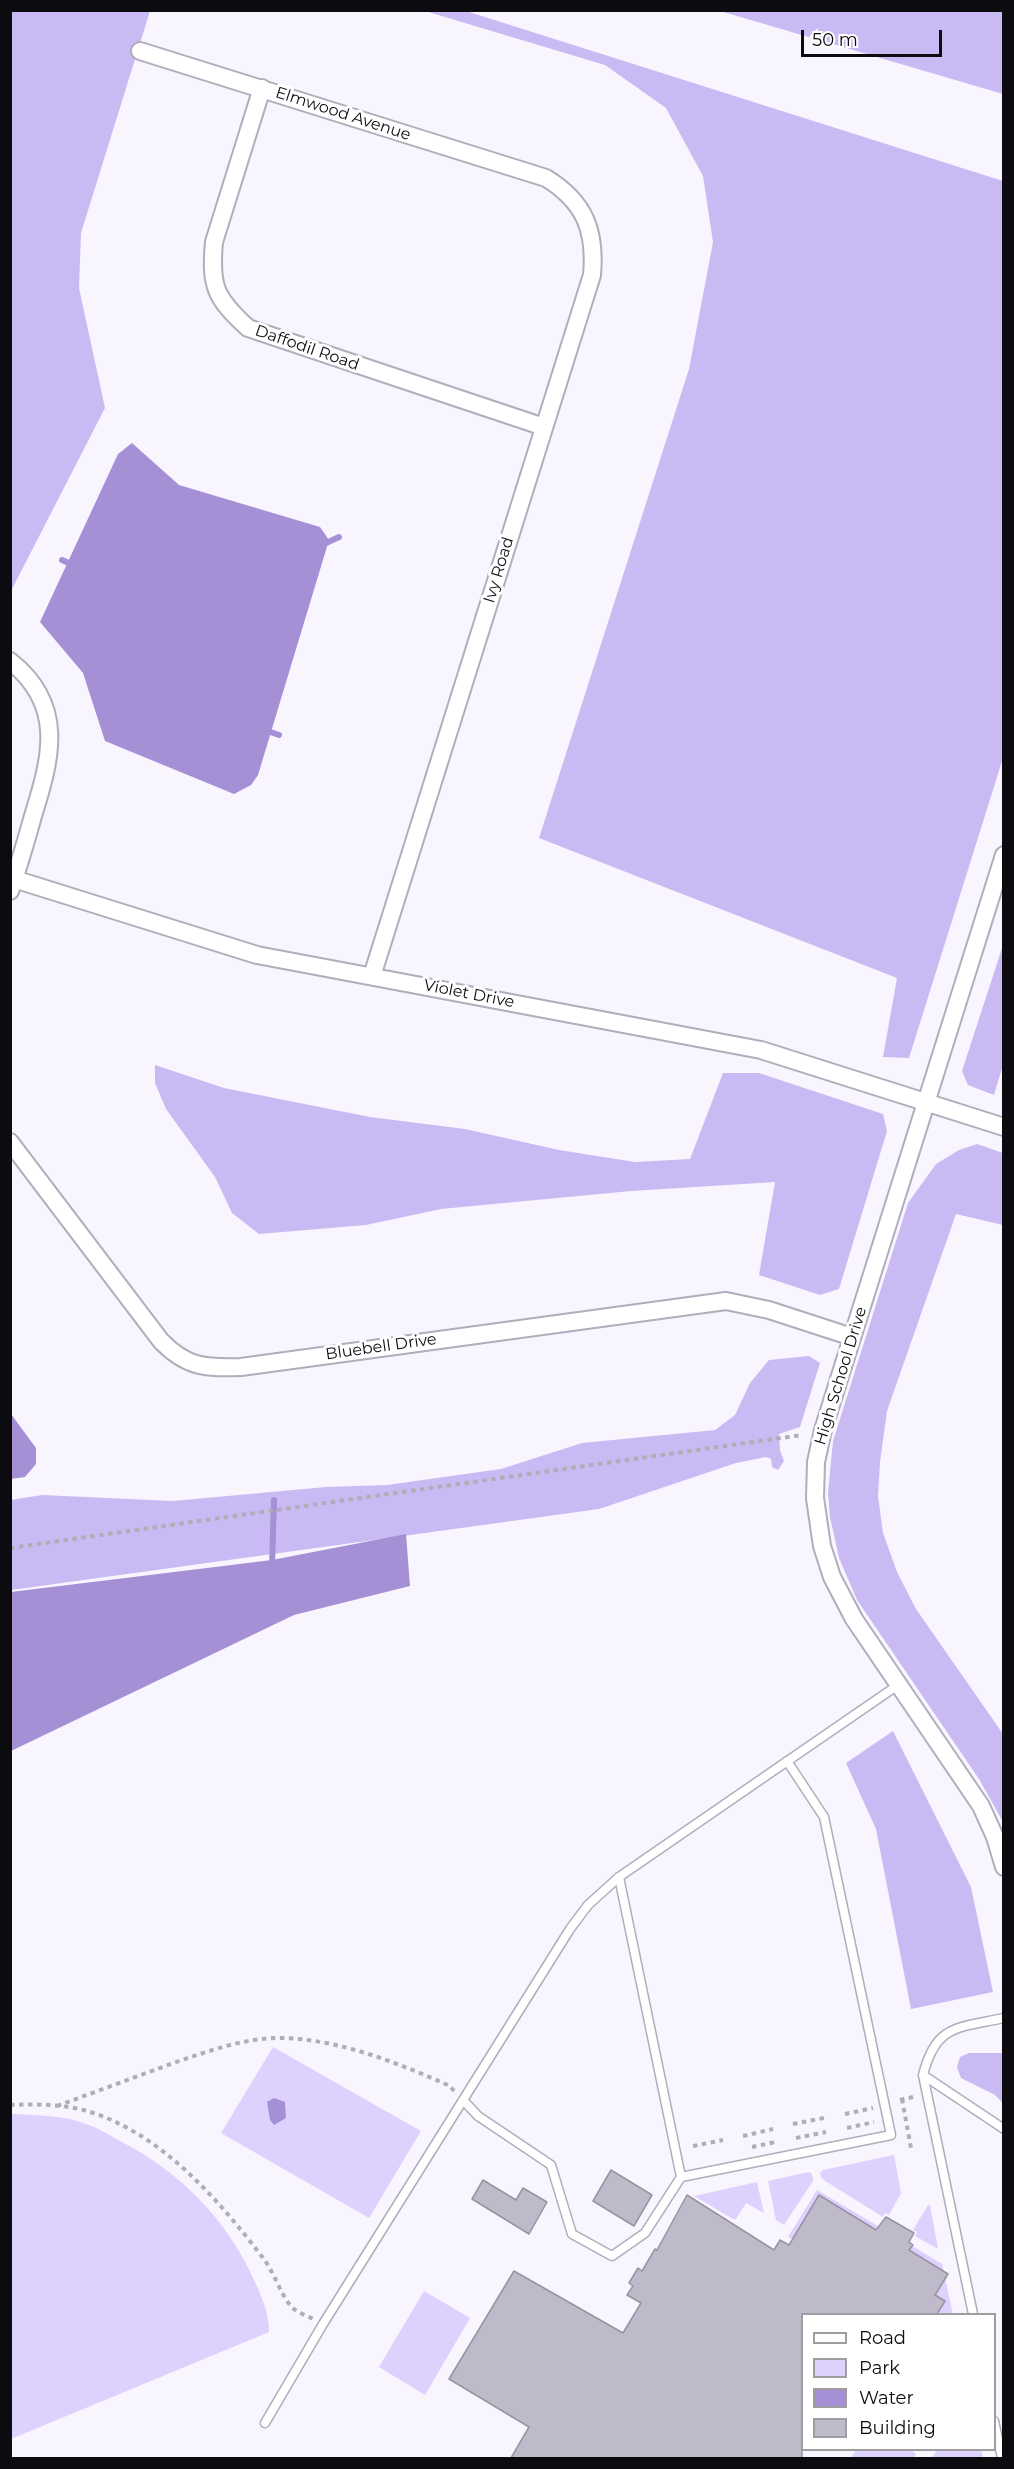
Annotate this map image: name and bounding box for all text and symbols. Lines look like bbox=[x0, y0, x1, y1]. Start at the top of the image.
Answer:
scale bar bbox=[804, 18, 945, 56]
text: 50 m bbox=[812, 29, 858, 51]
street label: Elmwood Avenue bbox=[273, 83, 413, 145]
street label: Daffodil Road bbox=[252, 321, 362, 375]
street label: Ivy Road bbox=[480, 535, 518, 605]
street label: Violet Drive bbox=[422, 976, 516, 1012]
street label: High School Drive bbox=[811, 1305, 871, 1447]
street label: Bluebell Drive bbox=[324, 1330, 438, 1364]
legend bbox=[801, 2313, 996, 2451]
text: Road bbox=[859, 2327, 906, 2349]
text: Park bbox=[859, 2357, 900, 2379]
text: Water bbox=[859, 2387, 914, 2409]
text: Building bbox=[859, 2417, 936, 2439]

